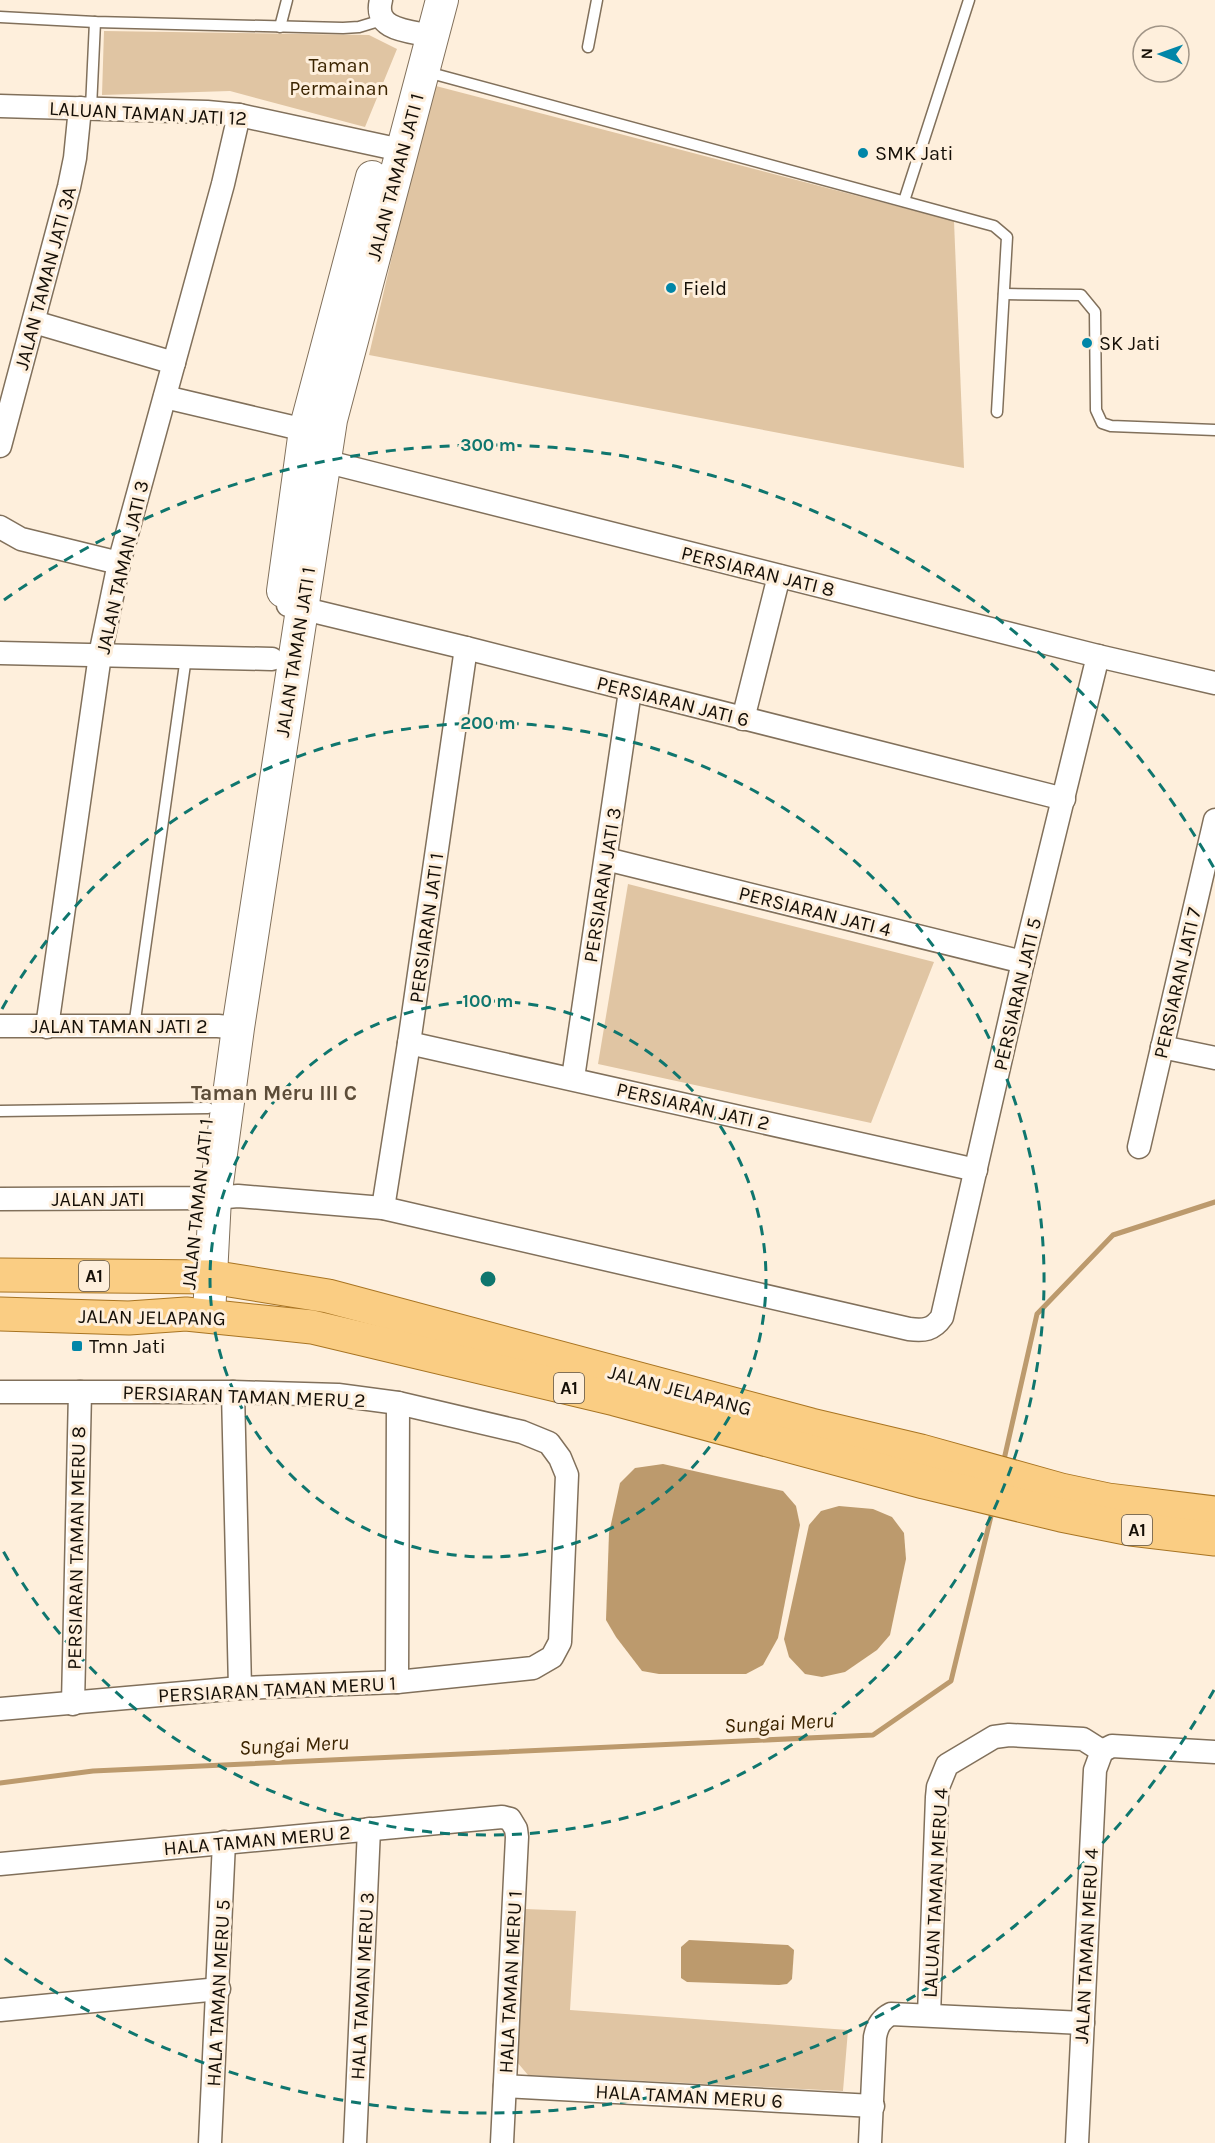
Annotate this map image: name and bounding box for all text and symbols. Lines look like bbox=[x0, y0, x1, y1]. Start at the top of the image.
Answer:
north arrow bbox=[1131, 24, 1191, 84]
text: N bbox=[1137, 48, 1156, 60]
park label: Taman Permainan bbox=[289, 54, 389, 100]
street label: JALAN TAMAN JATI 1 bbox=[362, 91, 429, 263]
street label: LALUAN TAMAN JATI 12 bbox=[48, 97, 247, 130]
place label: SMK Jati bbox=[875, 142, 954, 165]
marker: SMK Jati bbox=[856, 146, 870, 160]
street label: JALAN TAMAN JATI 3A bbox=[10, 184, 81, 372]
place label: Field bbox=[683, 277, 727, 300]
marker: Field bbox=[664, 281, 678, 295]
place label: SK Jati bbox=[1099, 332, 1161, 355]
marker: SK Jati bbox=[1080, 336, 1094, 350]
text: 300 m bbox=[460, 434, 516, 456]
street label: JALAN TAMAN JATI 3 bbox=[91, 478, 154, 656]
street label: PERSIARAN JATI 8 bbox=[679, 541, 837, 602]
street label: JALAN TAMAN JATI 1 bbox=[271, 565, 320, 739]
street label: PERSIARAN JATI 6 bbox=[594, 671, 752, 732]
text: 200 m bbox=[460, 712, 516, 734]
street label: PERSIARAN JATI 3 bbox=[579, 806, 626, 964]
street label: PERSIARAN JATI 1 bbox=[405, 851, 448, 1005]
street label: PERSIARAN JATI 4 bbox=[736, 881, 893, 942]
street label: PERSIARAN JATI 7 bbox=[1149, 905, 1206, 1061]
street label: PERSIARAN JATI 5 bbox=[989, 915, 1046, 1073]
text: 100 m bbox=[463, 990, 513, 1012]
street label: JALAN TAMAN JATI 2 bbox=[30, 1015, 208, 1038]
street label: PERSIARAN JATI 2 bbox=[614, 1078, 772, 1135]
district label: Taman Meru III C bbox=[191, 1081, 357, 1105]
street label: JALAN TAMAN JATI 1 bbox=[177, 1117, 218, 1291]
street label: JALAN JATI bbox=[51, 1188, 145, 1211]
road number: A1 bbox=[79, 1261, 109, 1291]
centre of rings bbox=[478, 1269, 498, 1289]
street label: JALAN JELAPANG bbox=[78, 1305, 226, 1330]
place label: Tmn Jati bbox=[89, 1335, 166, 1358]
marker: Tmn Jati bbox=[70, 1339, 84, 1353]
street label: JALAN JELAPANG bbox=[606, 1360, 754, 1421]
road number: A1 bbox=[554, 1373, 584, 1403]
street label: PERSIARAN TAMAN MERU 2 bbox=[122, 1381, 366, 1412]
street label: PERSIARAN TAMAN MERU 8 bbox=[63, 1426, 90, 1670]
road number: A1 bbox=[1122, 1515, 1152, 1545]
street label: PERSIARAN TAMAN MERU 1 bbox=[157, 1672, 397, 1707]
water label: Sungai Meru bbox=[723, 1708, 835, 1738]
water label: Sungai Meru bbox=[238, 1730, 350, 1760]
street label: LALUAN TAMAN MERU 4 bbox=[919, 1788, 952, 1999]
street label: HALA TAMAN MERU 2 bbox=[162, 1821, 352, 1860]
street label: JALAN TAMAN MERU 4 bbox=[1070, 1848, 1103, 2044]
street label: HALA TAMAN MERU 1 bbox=[494, 1890, 527, 2074]
street label: HALA TAMAN MERU 3 bbox=[346, 1892, 379, 2081]
street label: HALA TAMAN MERU 5 bbox=[202, 1899, 235, 2087]
street label: HALA TAMAN MERU 6 bbox=[595, 2080, 783, 2113]

